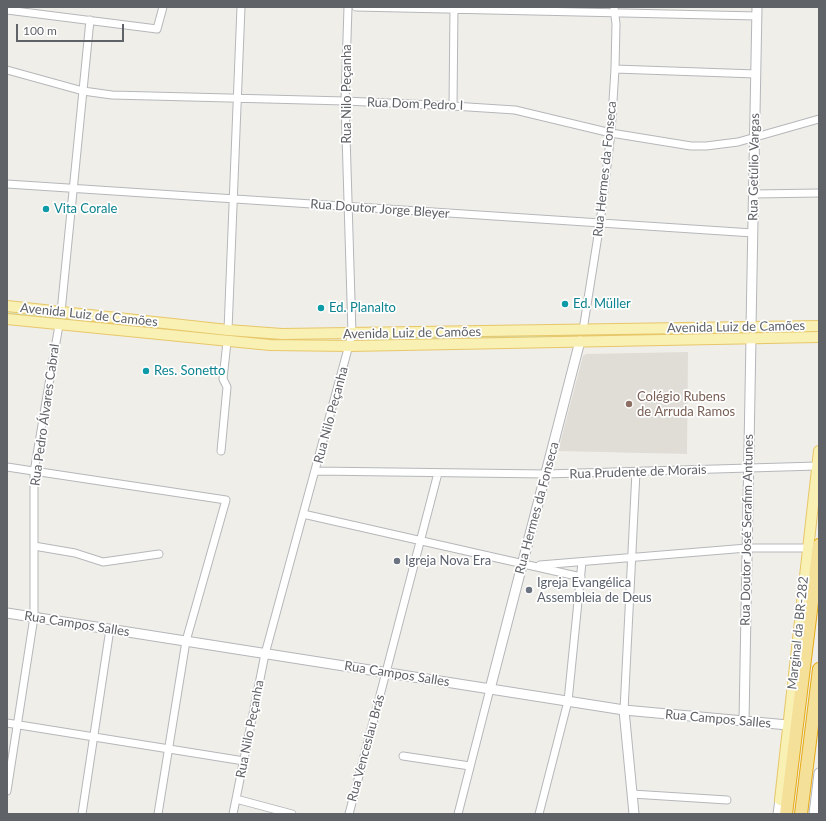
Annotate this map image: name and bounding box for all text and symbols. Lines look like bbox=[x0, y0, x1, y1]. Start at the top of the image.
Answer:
scale bar bbox=[18, 16, 126, 42]
text: 100 m bbox=[23, 23, 57, 38]
street label: Rua Nilo Peçanha bbox=[339, 44, 355, 144]
street label: Rua Dom Pedro I bbox=[367, 95, 463, 113]
street label: Rua Hermes da Fonseca bbox=[590, 100, 620, 238]
street label: Rua Getúlio Vargas bbox=[745, 113, 763, 221]
street label: Rua Doutor Jorge Bleyer bbox=[310, 196, 450, 222]
place label: Vita Corale bbox=[54, 201, 117, 217]
marker: Vita Corale bbox=[41, 204, 51, 214]
place label: Ed. Müller bbox=[573, 296, 631, 312]
marker: Ed. Müller bbox=[560, 299, 570, 309]
street label: Avenida Luiz de Camões bbox=[19, 300, 159, 330]
place label: Ed. Planalto bbox=[329, 300, 396, 316]
marker: Ed. Planalto bbox=[316, 303, 326, 313]
street label: Avenida Luiz de Camões bbox=[667, 318, 805, 336]
street label: Avenida Luiz de Camões bbox=[343, 324, 481, 342]
street label: Rua Pedro Álvares Cabral bbox=[27, 343, 63, 487]
place label: Res. Sonetto bbox=[154, 363, 225, 379]
street label: Rua Nilo Peçanha bbox=[311, 365, 351, 465]
marker: Res. Sonetto bbox=[141, 366, 151, 376]
place label: Colégio Rubens de Arruda Ramos bbox=[637, 389, 735, 420]
marker: Colégio Rubens de Arruda Ramos bbox=[624, 399, 634, 409]
street label: Rua Doutor José Serafim Antunes bbox=[738, 434, 756, 626]
street label: Rua Hermes da Fonseca bbox=[512, 440, 562, 576]
street label: Rua Prudente de Morais bbox=[569, 462, 707, 482]
place label: Igreja Nova Era bbox=[405, 553, 491, 569]
marker: Igreja Nova Era bbox=[392, 556, 402, 566]
place label: Igreja Evangélica Assembleia de Deus bbox=[537, 575, 652, 606]
street label: Marginal da BR-282 bbox=[784, 576, 812, 690]
marker: Igreja Evangélica Assembleia de Deus bbox=[524, 585, 534, 595]
street label: Rua Campos Salles bbox=[23, 608, 131, 640]
street label: Rua Campos Salles bbox=[343, 658, 451, 690]
street label: Rua Nilo Peçanha bbox=[233, 679, 267, 779]
street label: Rua Venceslau Brás bbox=[344, 693, 388, 803]
street label: Rua Campos Salles bbox=[664, 707, 772, 731]

